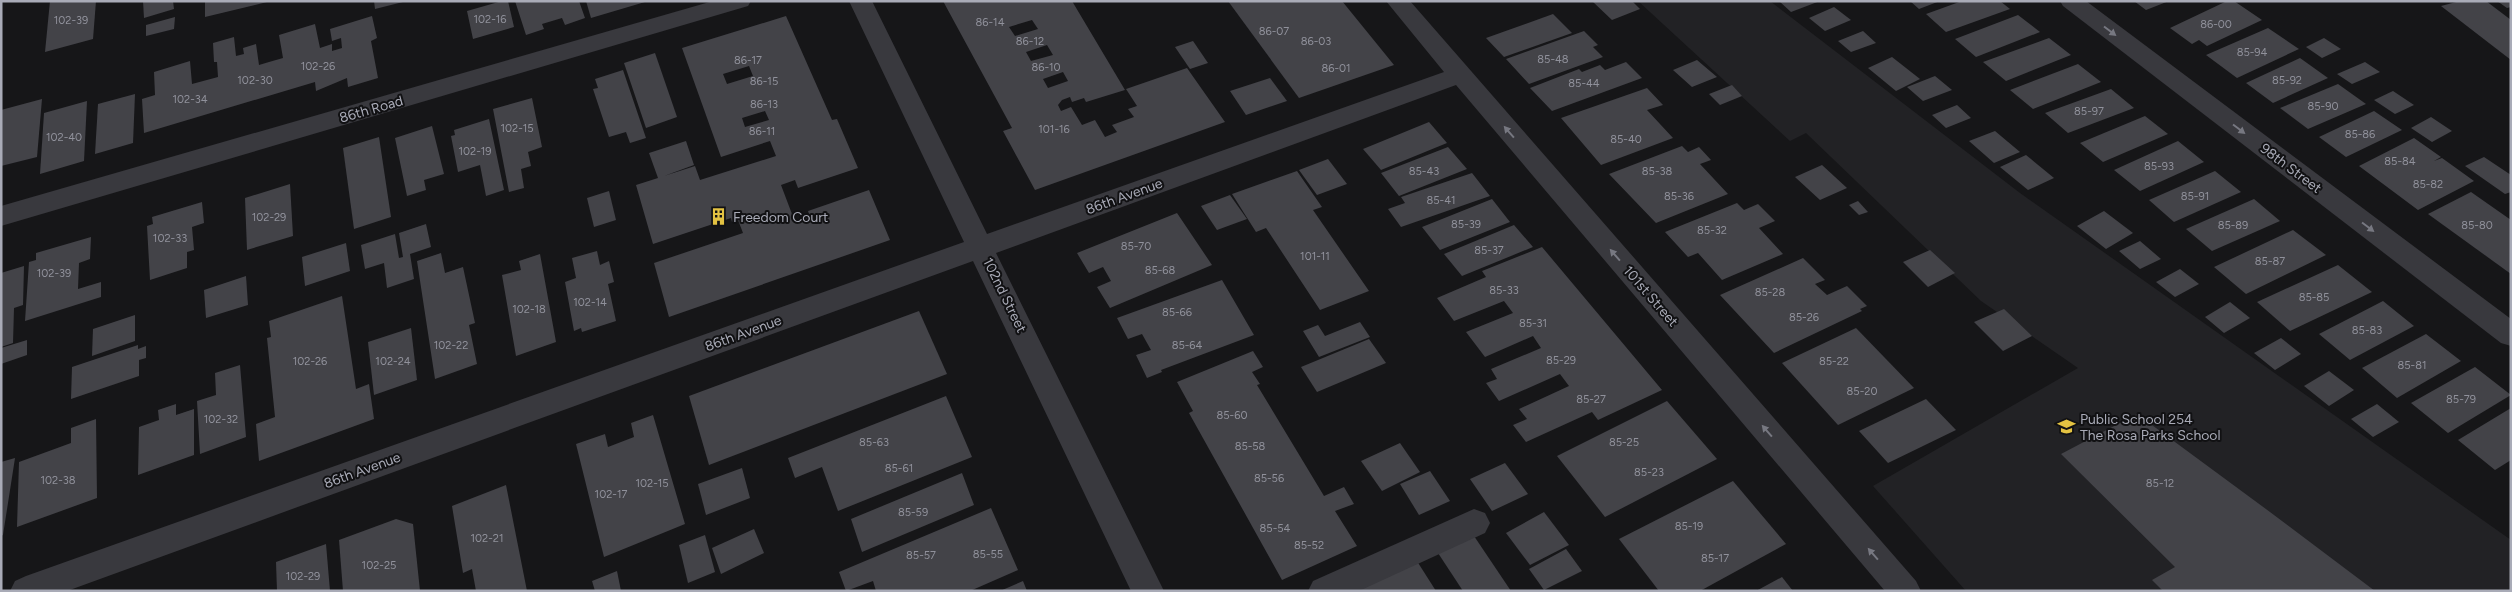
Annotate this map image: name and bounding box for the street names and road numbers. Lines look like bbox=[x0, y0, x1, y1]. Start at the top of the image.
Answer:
street label: 86th Road bbox=[337, 92, 405, 127]
street label: 98th Street bbox=[2257, 140, 2325, 197]
street label: 86th Avenue bbox=[1083, 175, 1165, 218]
street label: 102nd Street bbox=[979, 255, 1030, 335]
street label: 101st Street bbox=[1620, 262, 1682, 330]
street label: 86th Avenue bbox=[702, 312, 784, 355]
street label: 86th Avenue bbox=[321, 449, 403, 492]

